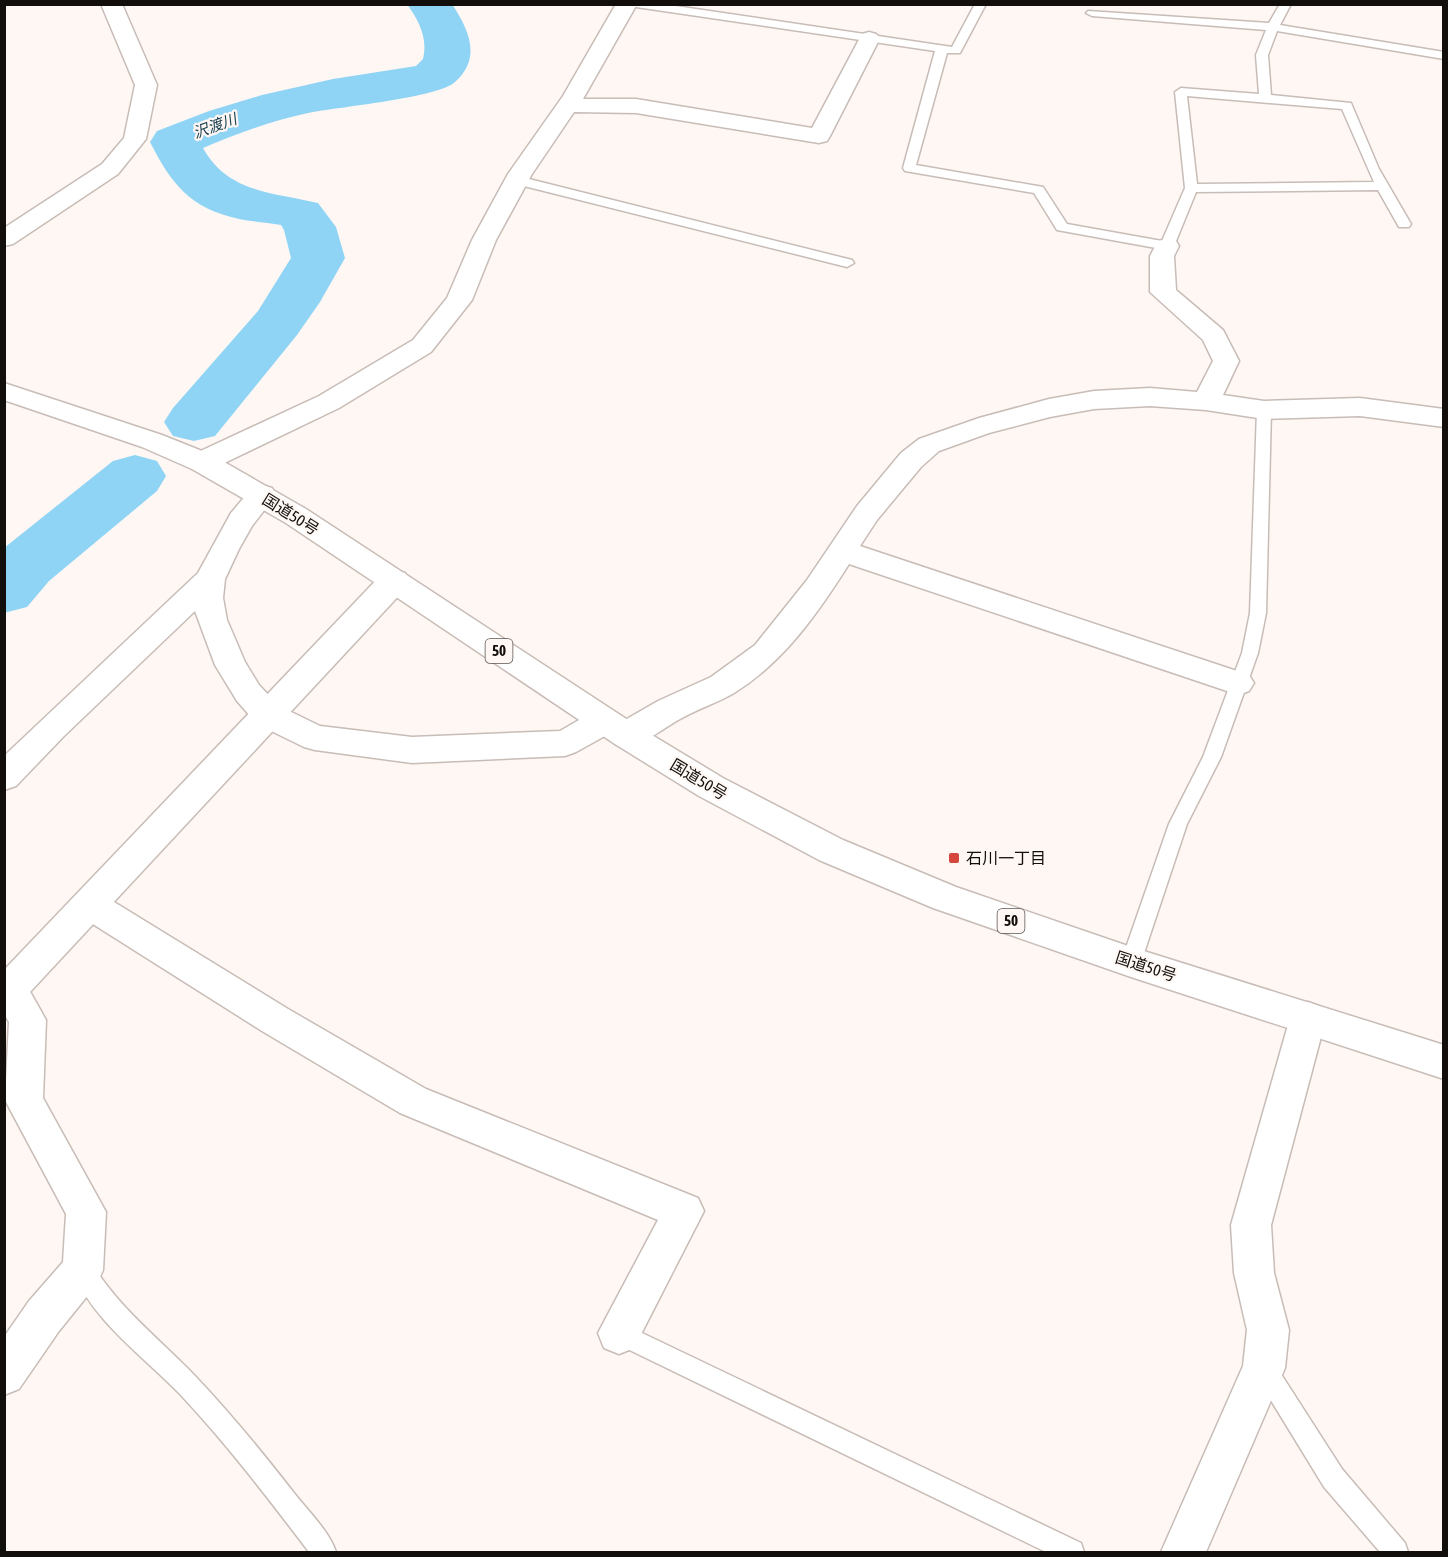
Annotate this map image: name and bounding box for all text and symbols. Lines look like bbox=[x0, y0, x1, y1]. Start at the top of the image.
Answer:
water label: 沢渡川 bbox=[191, 109, 241, 141]
street label: 国道50号 bbox=[259, 490, 323, 538]
road number: 50 bbox=[486, 639, 512, 663]
street label: 国道50号 bbox=[667, 755, 731, 803]
place label: 石川一丁目 bbox=[966, 849, 1046, 867]
marker: 石川一丁目 bbox=[947, 851, 961, 865]
road number: 50 bbox=[998, 909, 1024, 933]
street label: 国道50号 bbox=[1113, 948, 1179, 984]

